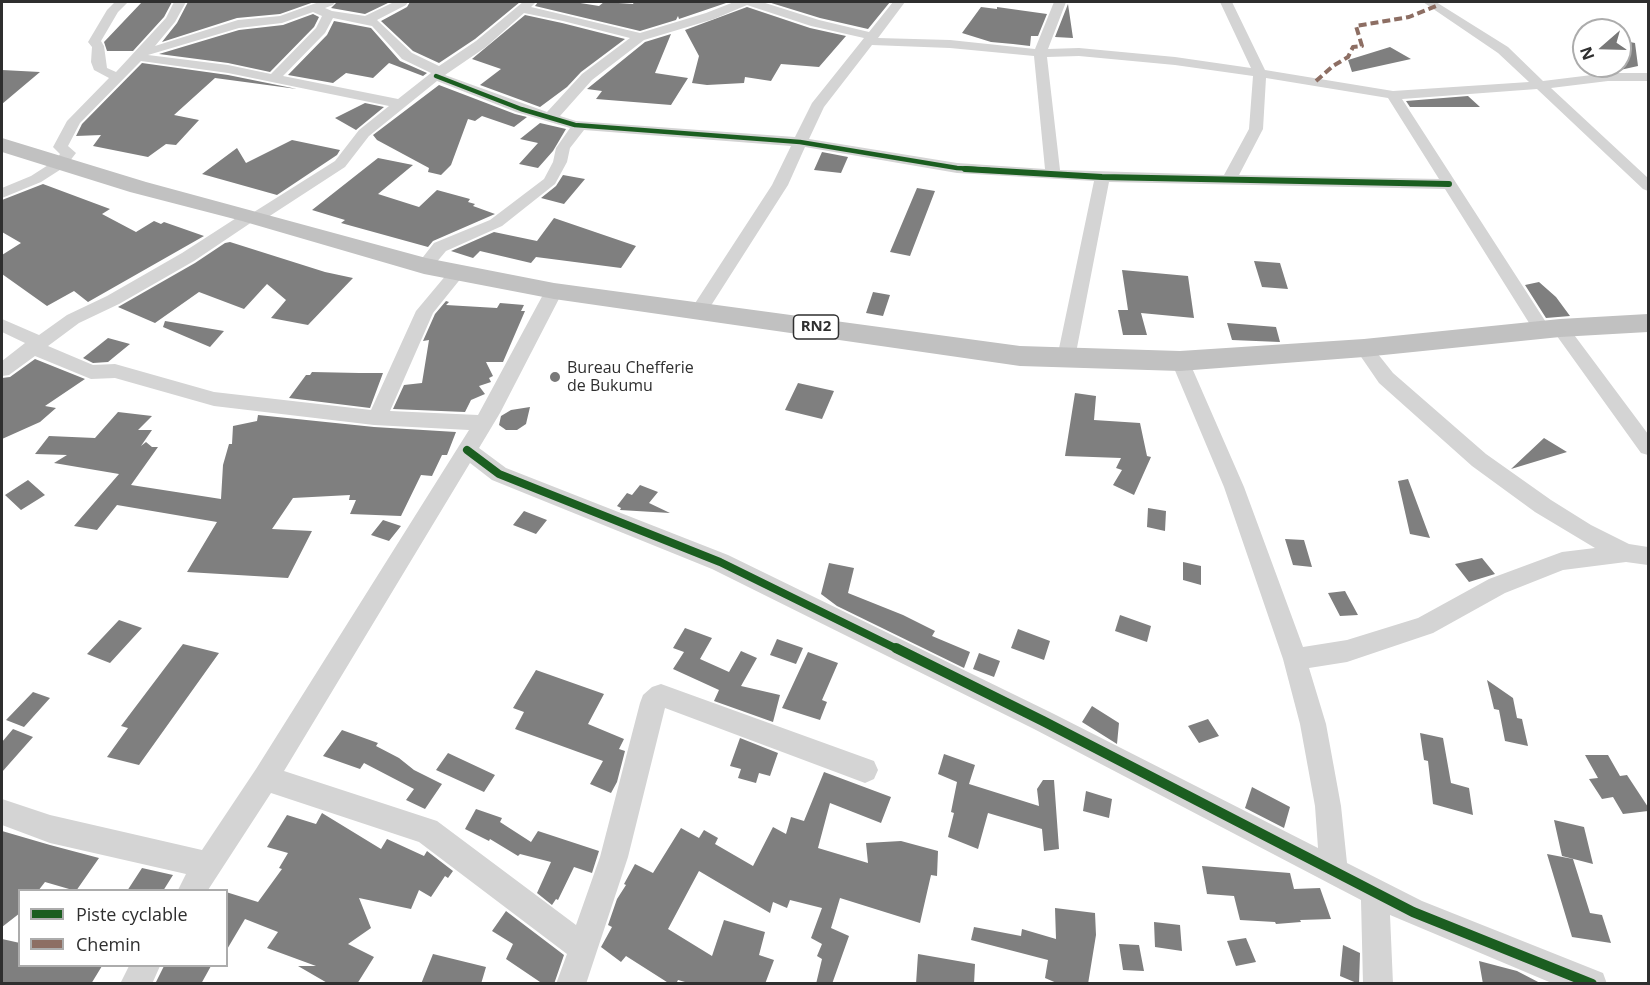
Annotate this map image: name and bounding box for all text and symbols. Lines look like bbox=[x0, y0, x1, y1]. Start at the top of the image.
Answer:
north arrow bbox=[1572, 18, 1632, 78]
text: N bbox=[1574, 44, 1600, 63]
road number: RN2 bbox=[794, 315, 838, 339]
place label: Bureau Chefferie de Bukumu bbox=[567, 358, 694, 396]
marker: Bureau Chefferie de Bukumu bbox=[548, 370, 562, 384]
legend bbox=[18, 889, 228, 967]
text: Piste cyclable bbox=[76, 902, 188, 926]
text: Chemin bbox=[76, 932, 141, 956]

